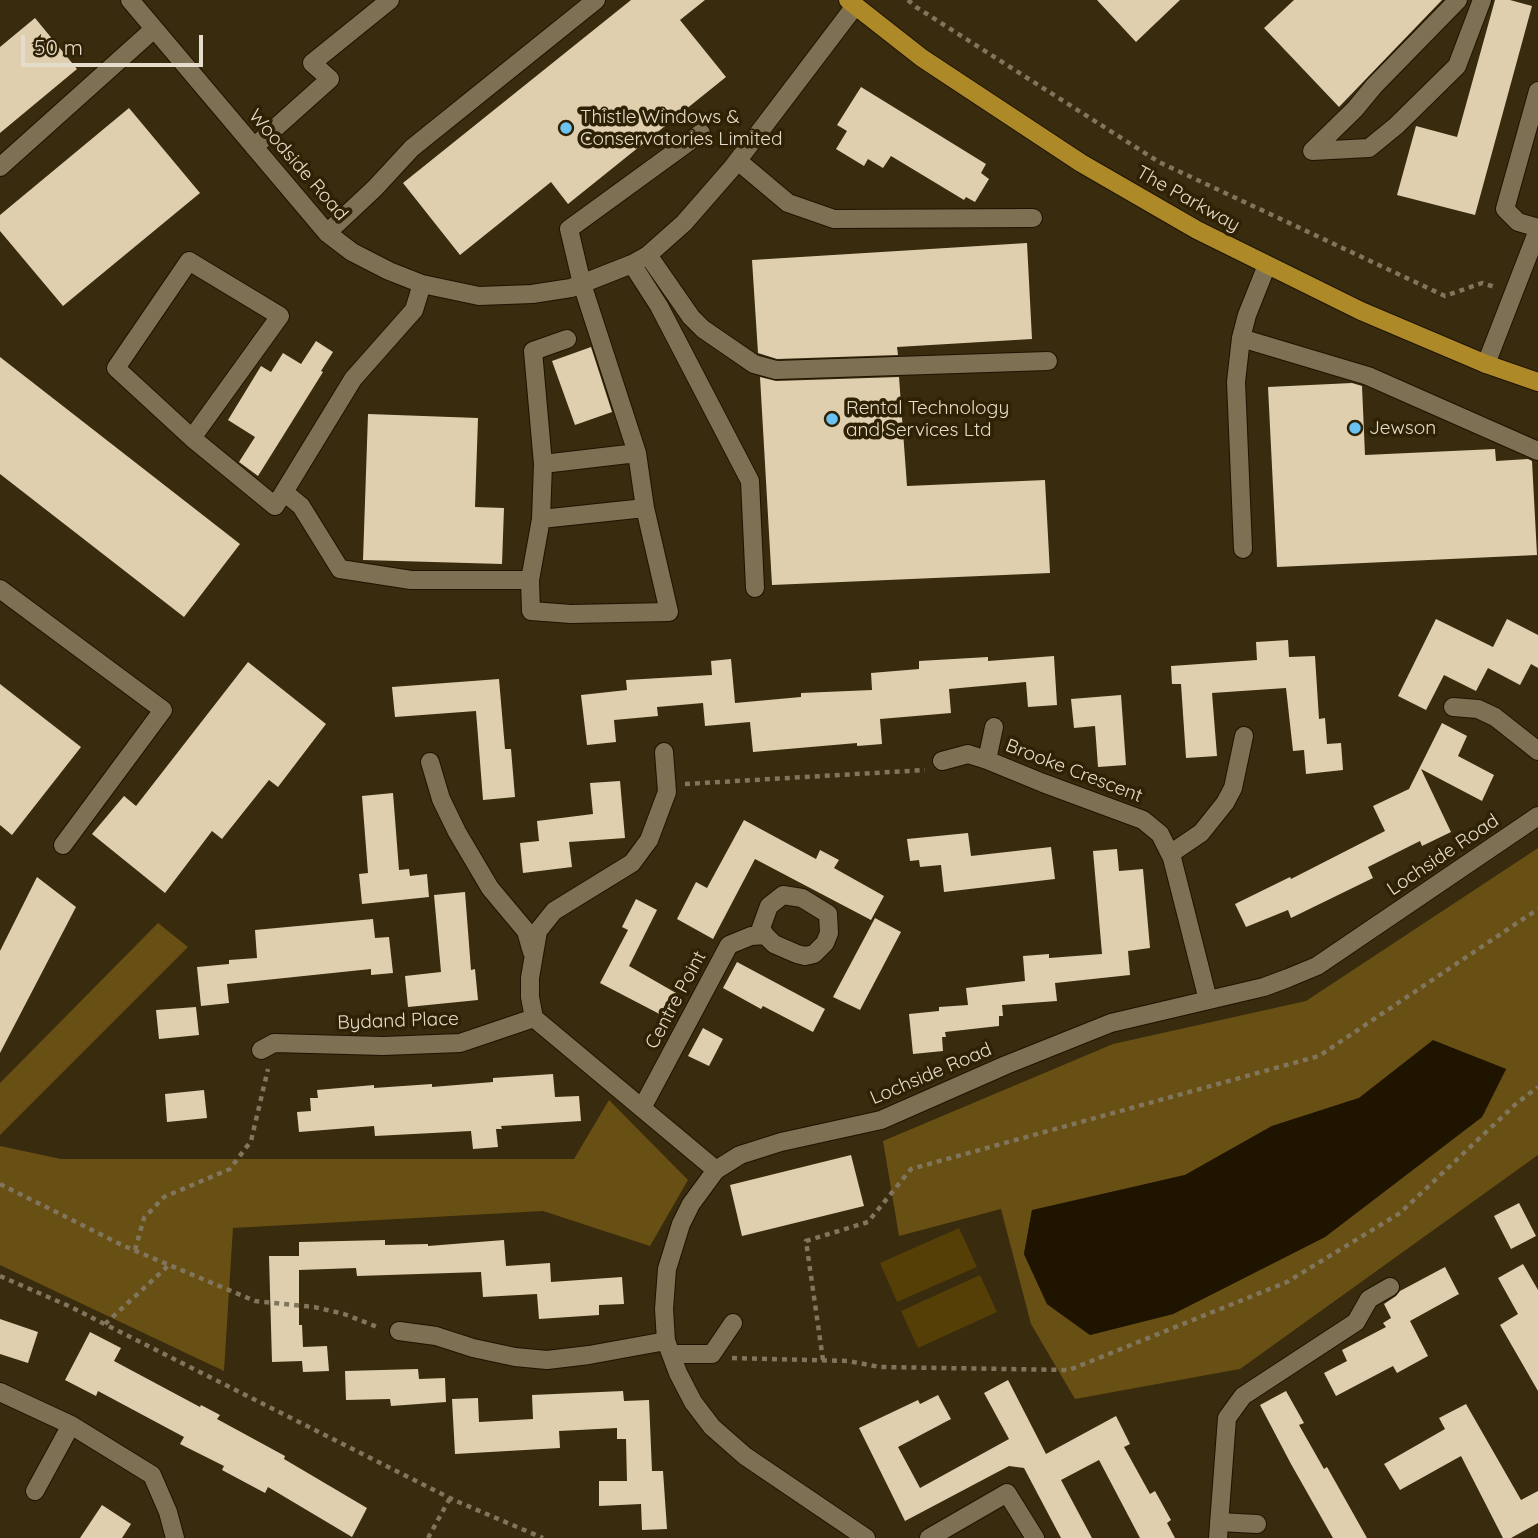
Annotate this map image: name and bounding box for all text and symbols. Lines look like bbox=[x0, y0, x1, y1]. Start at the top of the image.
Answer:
scale bar bbox=[24, 21, 206, 65]
text: 50 m bbox=[34, 34, 83, 60]
street label: Woodside Road bbox=[243, 105, 353, 225]
place label: Thistle Windows & Conservatories Limited bbox=[580, 106, 783, 150]
marker: Thistle Windows & Conservatories Limited bbox=[558, 120, 574, 136]
street label: The Parkway bbox=[1132, 161, 1244, 237]
place label: Rental Technology and Services Ltd bbox=[846, 397, 1009, 441]
marker: Rental Technology and Services Ltd bbox=[824, 411, 840, 427]
place label: Jewson bbox=[1369, 417, 1436, 439]
marker: Jewson bbox=[1347, 420, 1363, 436]
street label: Brooke Crescent bbox=[1002, 734, 1146, 808]
street label: Lochside Road bbox=[1383, 809, 1503, 901]
street label: Centre Point bbox=[641, 947, 711, 1053]
street label: Bydand Place bbox=[337, 1007, 459, 1035]
street label: Lochside Road bbox=[867, 1038, 995, 1110]

